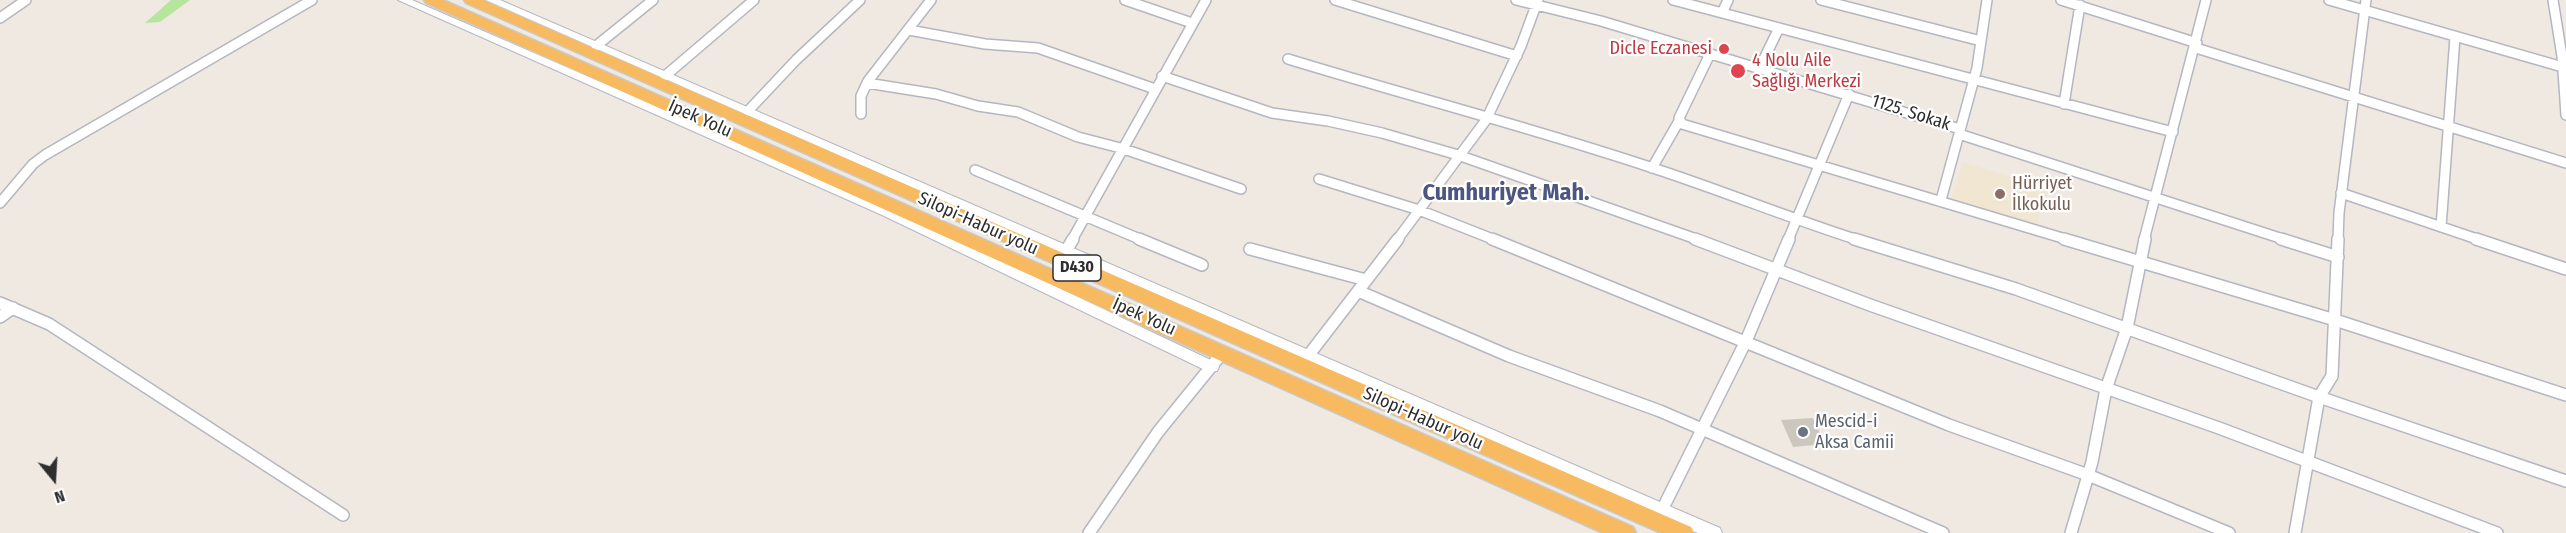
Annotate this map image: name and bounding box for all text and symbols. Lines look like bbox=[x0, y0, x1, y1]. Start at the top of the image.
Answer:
place label: Dicle Eczanesi bbox=[1609, 38, 1712, 60]
marker: Dicle Eczanesi bbox=[1717, 42, 1731, 56]
place label: 4 Nolu Aile Sağlığı Merkezi bbox=[1752, 50, 1861, 92]
marker: 4 Nolu Aile Sağlığı Merkezi bbox=[1729, 62, 1747, 80]
street label: 1125. Sokak bbox=[1869, 90, 1953, 136]
street label: İpek Yolu bbox=[665, 95, 735, 143]
place label: Hürriyet İlkokulu bbox=[2012, 173, 2072, 216]
district label: Cumhuriyet Mah. bbox=[1422, 179, 1590, 207]
marker: Hürriyet İlkokulu bbox=[1993, 187, 2007, 201]
street label: Silopi-Habur yolu bbox=[915, 188, 1041, 260]
road number: D430 bbox=[1053, 255, 1101, 281]
street label: İpek Yolu bbox=[1109, 293, 1179, 341]
street label: Silopi-Habur yolu bbox=[1360, 383, 1486, 455]
place label: Mescid-i Aksa Camii bbox=[1815, 411, 1894, 454]
marker: Mescid-i Aksa Camii bbox=[1796, 425, 1810, 439]
north arrow bbox=[24, 449, 84, 509]
text: N bbox=[52, 486, 67, 507]

